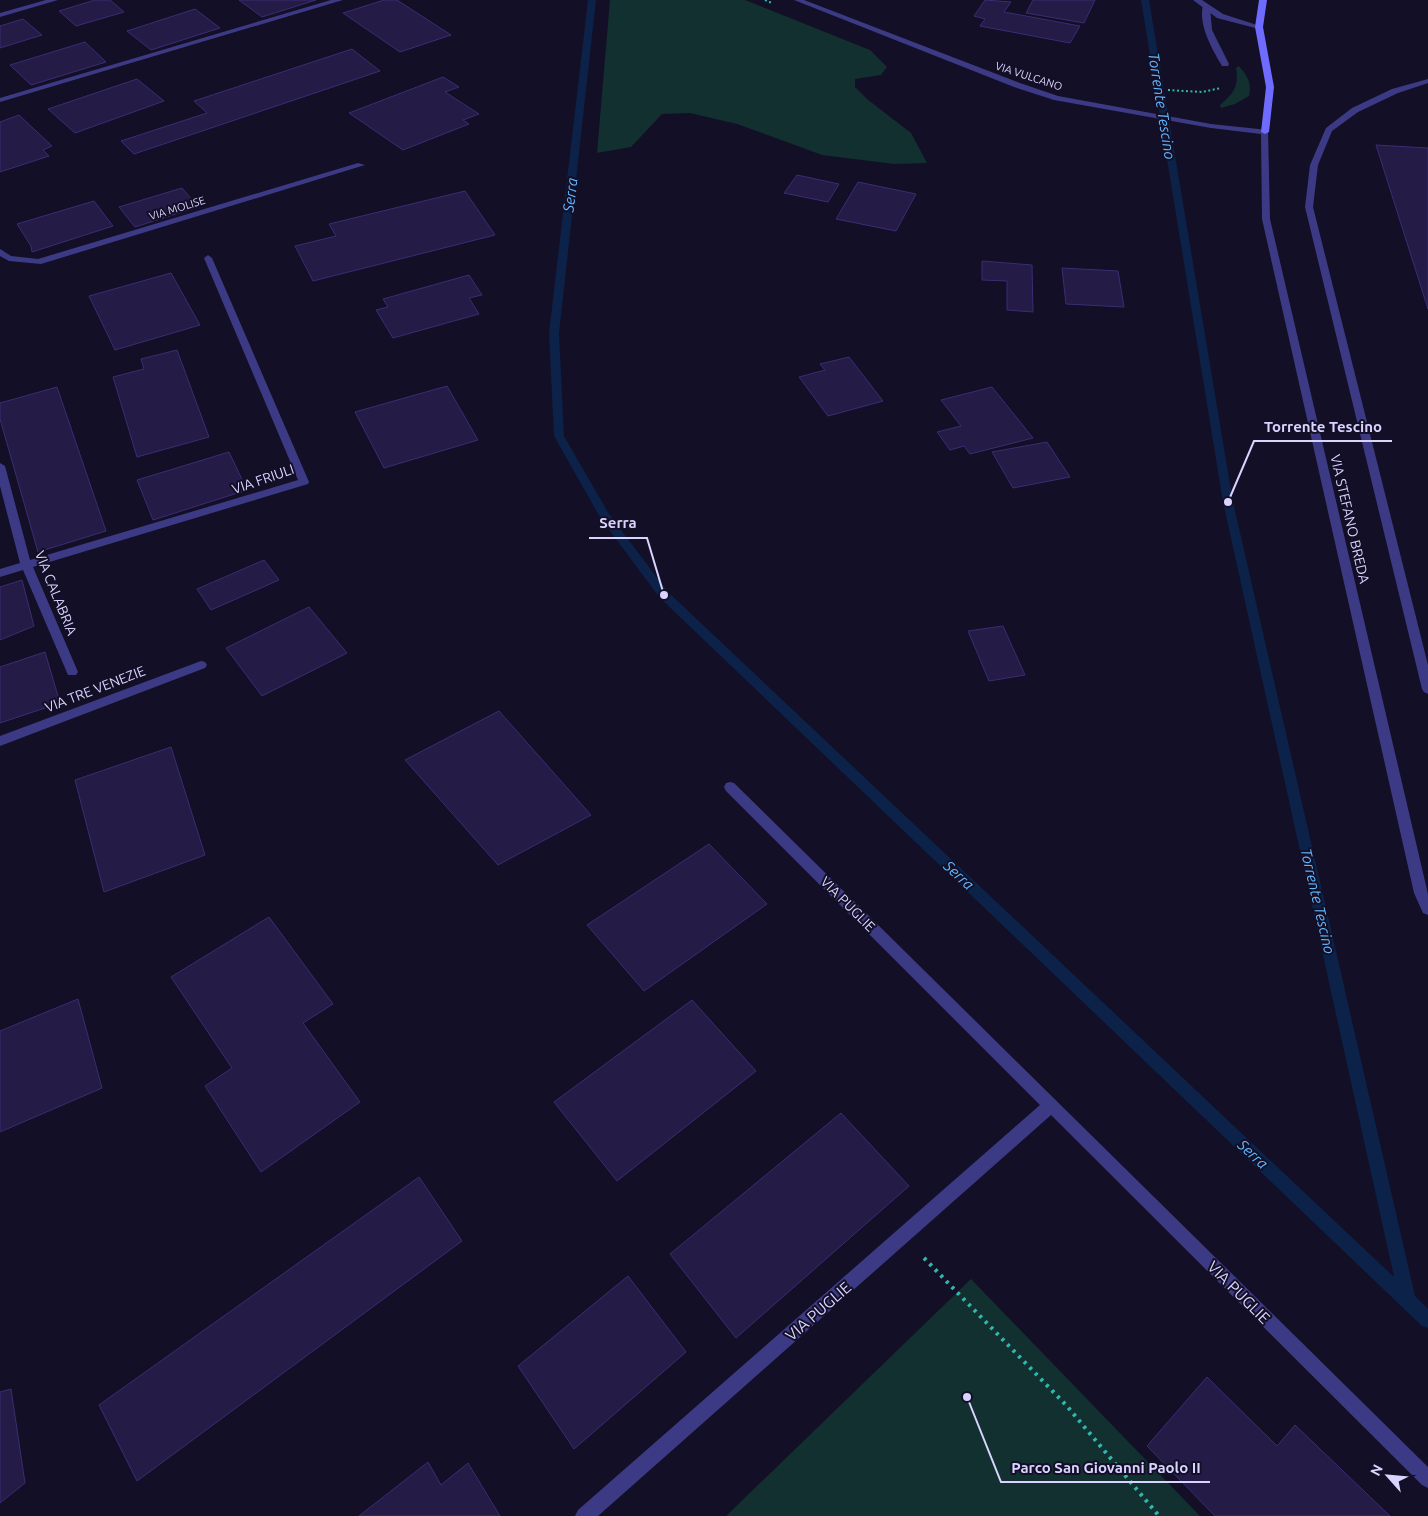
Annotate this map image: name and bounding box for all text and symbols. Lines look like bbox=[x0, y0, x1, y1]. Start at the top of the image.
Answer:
water label: Torrente Tescino bbox=[1145, 51, 1179, 161]
street label: VIA VULCANO bbox=[994, 60, 1064, 92]
water label: Serra bbox=[559, 177, 581, 214]
street label: VIA MOLISE bbox=[148, 194, 206, 222]
callout: Torrente Tescino bbox=[1254, 411, 1392, 441]
text: Torrente Tescino bbox=[1264, 418, 1382, 435]
street label: VIA STEFANO BREDA bbox=[1327, 453, 1373, 585]
street label: VIA FRIULI bbox=[230, 461, 296, 497]
callout: Serra bbox=[589, 508, 647, 538]
text: Serra bbox=[599, 514, 637, 531]
street label: VIA CALABRIA bbox=[32, 548, 80, 638]
street label: VIA TRE VENEZIE bbox=[42, 662, 148, 716]
water label: Torrente Tescino bbox=[1298, 847, 1338, 955]
water label: Serra bbox=[940, 856, 977, 893]
street label: VIA PUGLIE bbox=[817, 873, 879, 935]
water label: Serra bbox=[1234, 1135, 1271, 1172]
street label: VIA PUGLIE bbox=[1204, 1257, 1274, 1327]
street label: VIA PUGLIE bbox=[782, 1278, 854, 1344]
north arrow bbox=[1363, 1451, 1413, 1501]
callout: Parco San Giovanni Paolo II bbox=[1001, 1452, 1210, 1482]
text: Parco San Giovanni Paolo II bbox=[1011, 1459, 1201, 1476]
text: N bbox=[1367, 1462, 1386, 1478]

